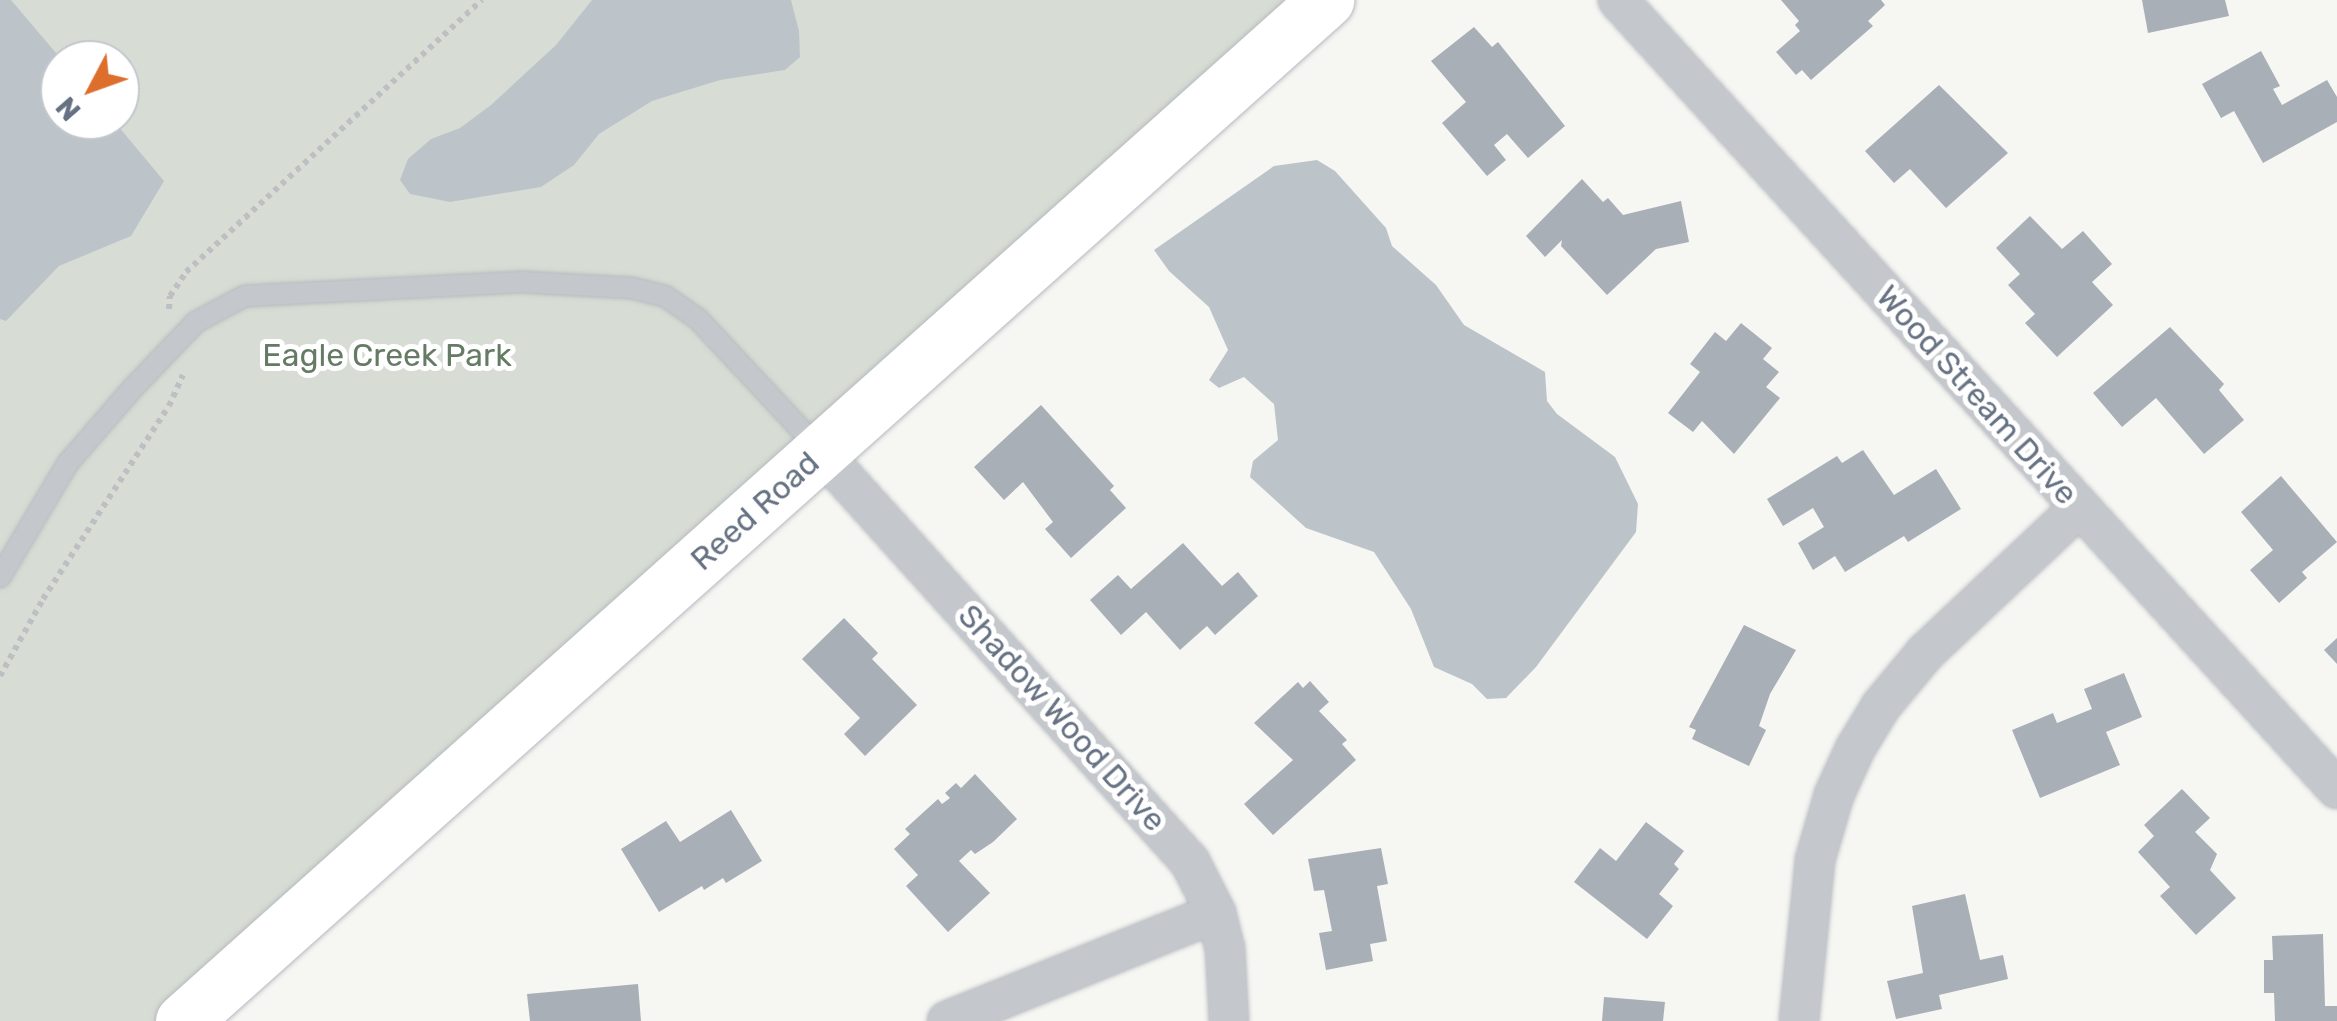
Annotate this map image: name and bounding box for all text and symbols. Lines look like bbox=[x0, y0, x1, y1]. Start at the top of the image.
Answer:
north arrow bbox=[40, 40, 140, 140]
text: N bbox=[49, 90, 88, 127]
street label: Wood Stream Drive bbox=[1868, 277, 2086, 513]
park label: Eagle Creek Park bbox=[262, 336, 512, 374]
street label: Reed Road bbox=[683, 443, 827, 579]
street label: Shadow Wood Drive bbox=[950, 596, 1174, 840]

